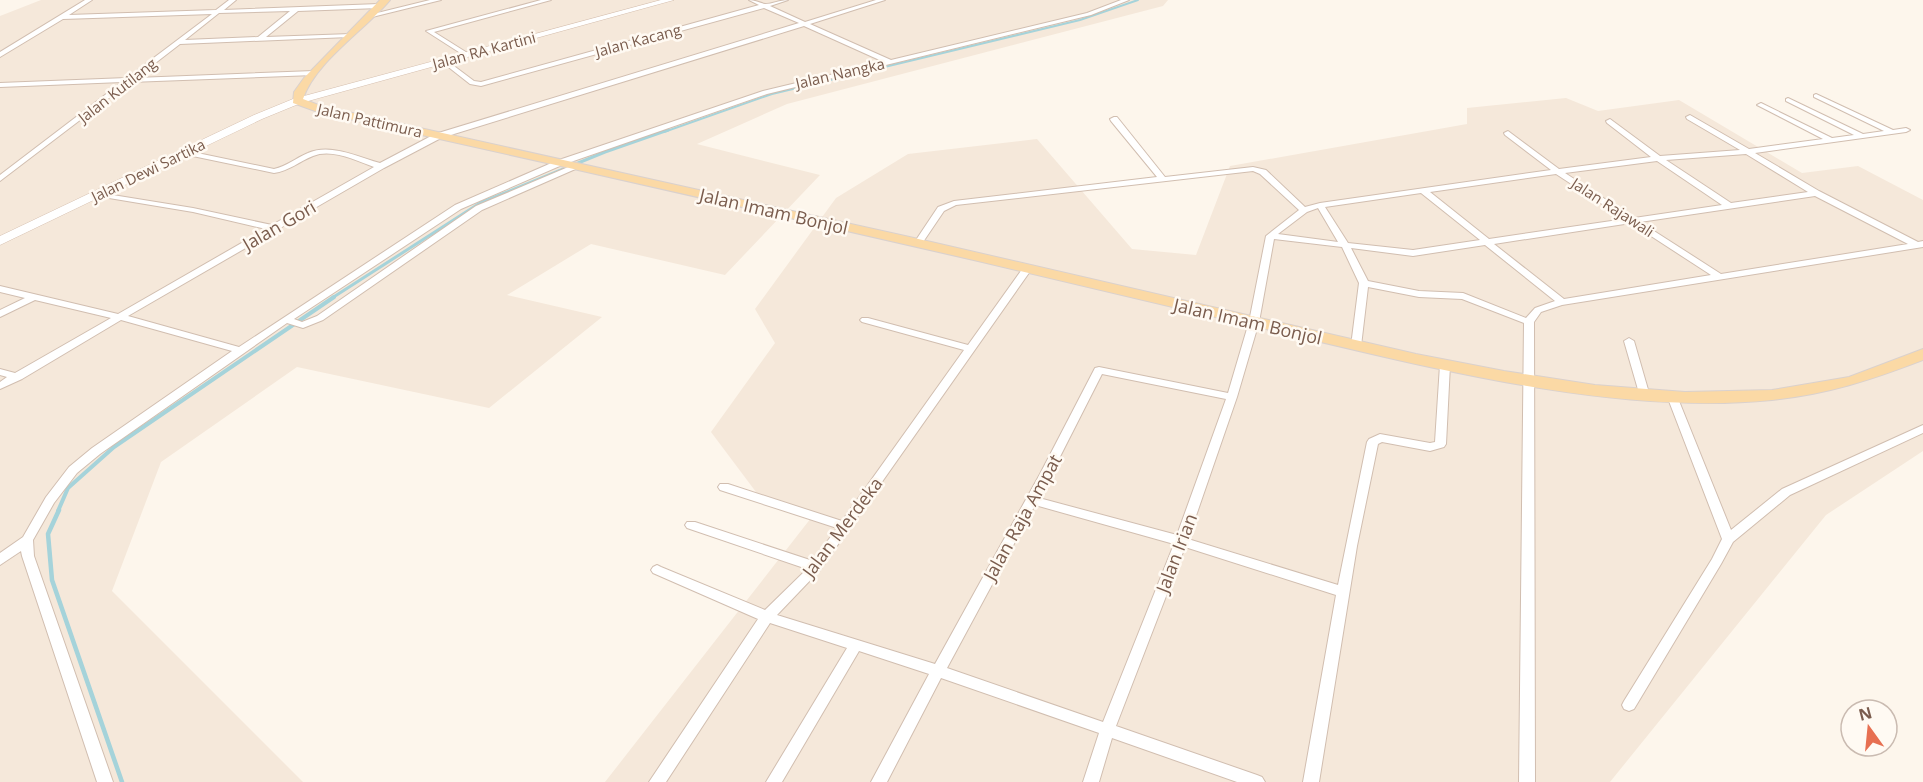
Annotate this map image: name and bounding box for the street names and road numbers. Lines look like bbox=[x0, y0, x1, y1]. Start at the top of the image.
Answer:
street label: Jalan Kacang bbox=[591, 19, 683, 62]
street label: Jalan RA Kartini bbox=[428, 27, 538, 74]
street label: Jalan Kutilang bbox=[72, 53, 160, 128]
street label: Jalan Nangka bbox=[792, 53, 886, 93]
street label: Jalan Pattimura bbox=[314, 98, 424, 142]
street label: Jalan Dewi Sartika bbox=[86, 134, 208, 207]
street label: Jalan Rajawali bbox=[1566, 172, 1658, 241]
street label: Jalan Imam Bonjol bbox=[696, 182, 851, 240]
street label: Jalan Gori bbox=[236, 194, 320, 257]
street label: Jalan Imam Bonjol bbox=[1170, 292, 1325, 350]
street label: Jalan Raja Ampat bbox=[976, 450, 1067, 586]
street label: Jalan Merdeka bbox=[795, 472, 887, 583]
street label: Jalan Irian bbox=[1149, 510, 1202, 598]

